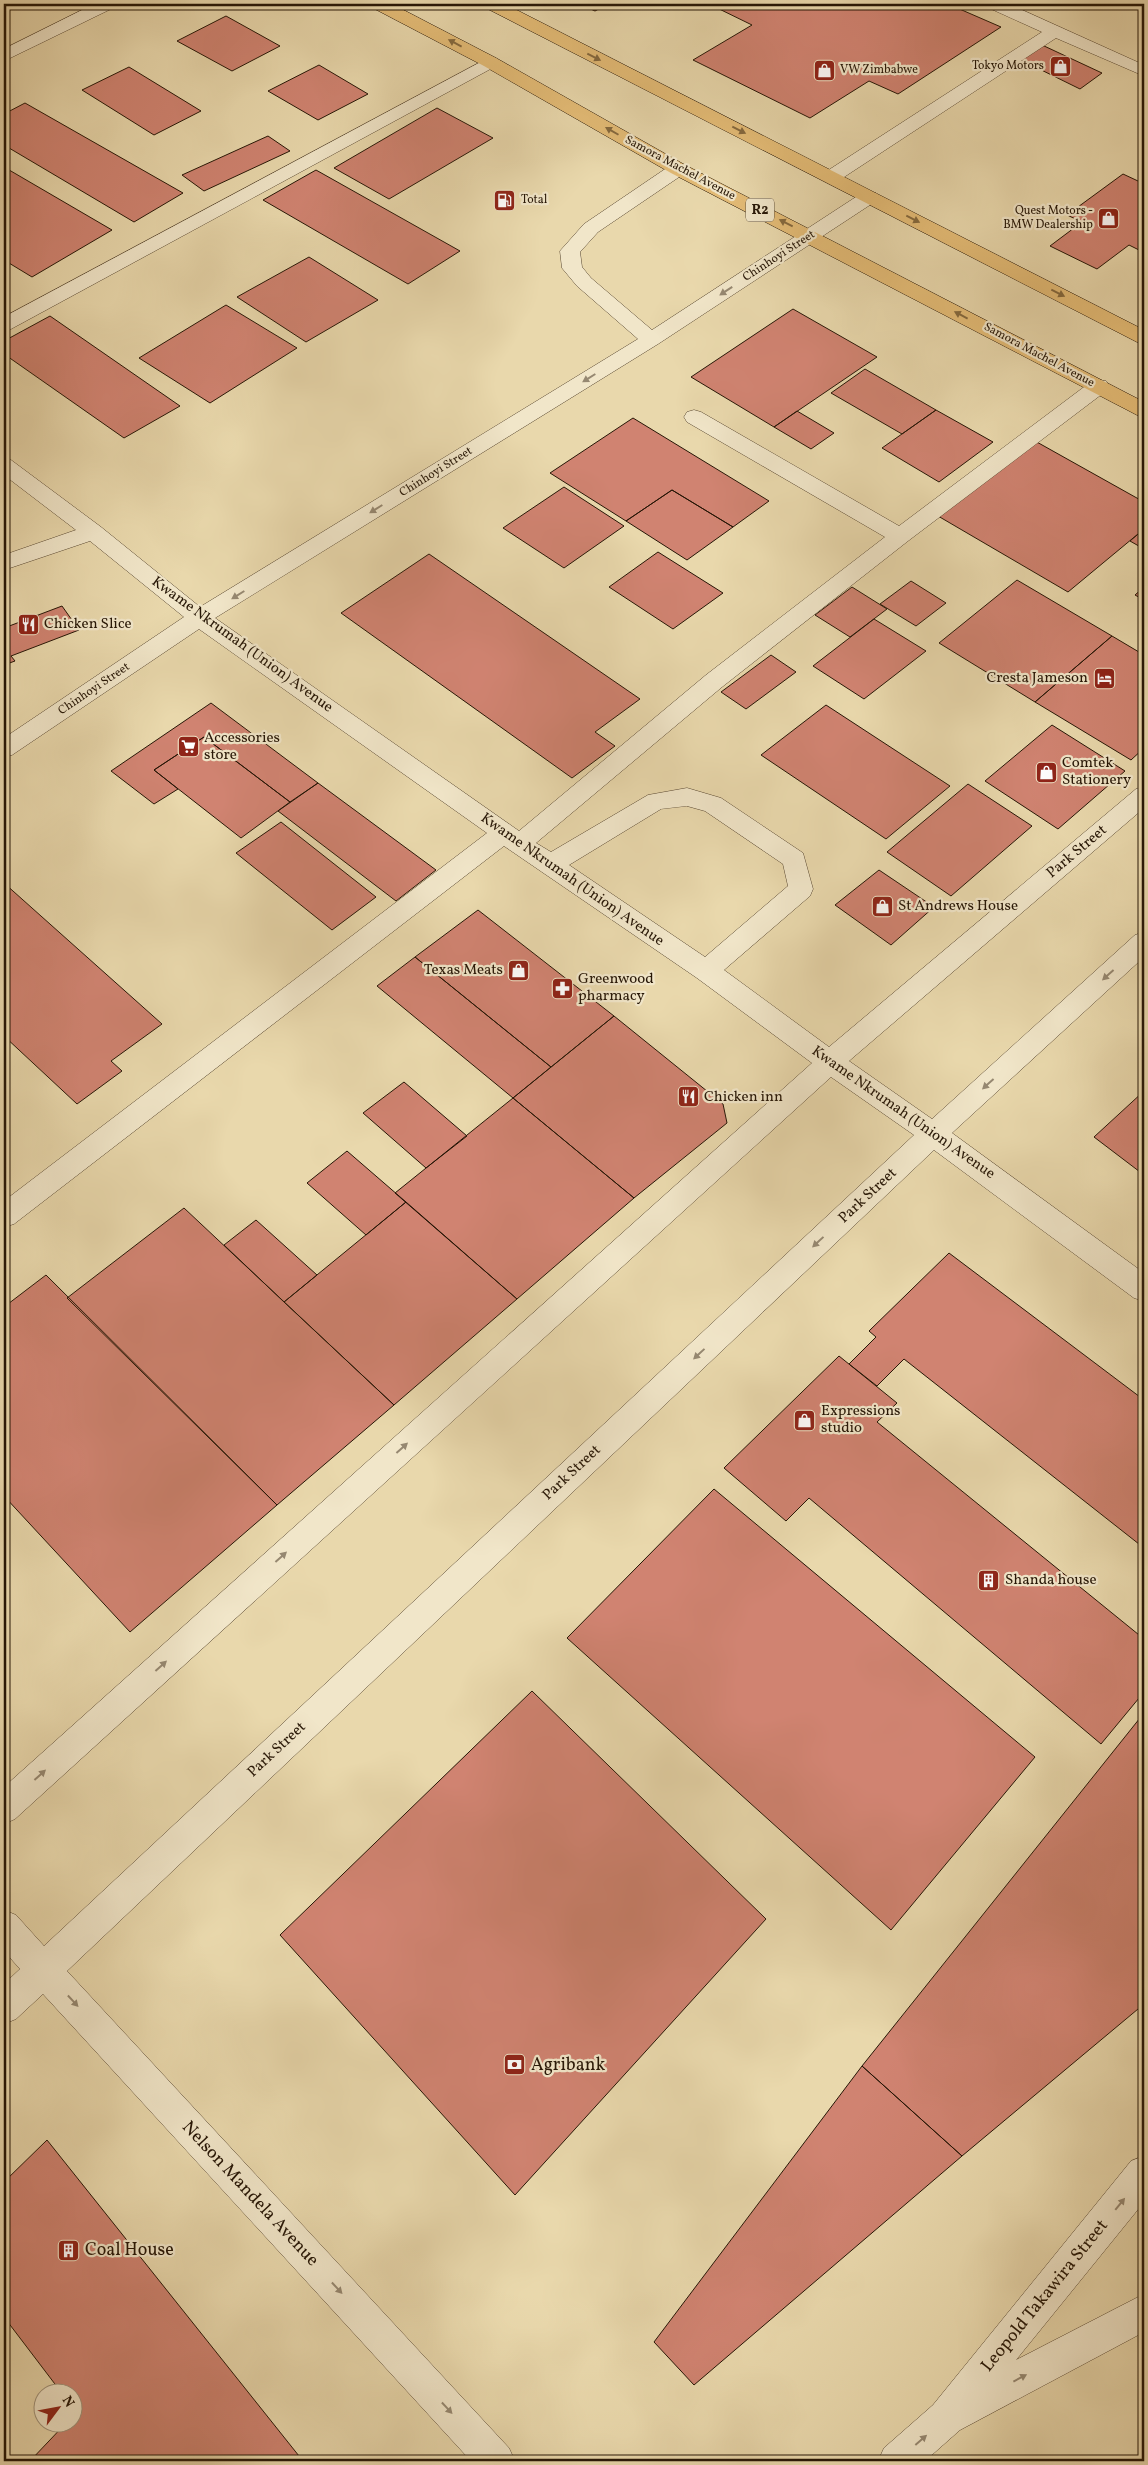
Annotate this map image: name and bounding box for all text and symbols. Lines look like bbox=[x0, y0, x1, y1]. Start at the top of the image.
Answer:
one-way arrow bbox=[447, 39, 462, 47]
one-way arrow bbox=[587, 53, 602, 61]
shop icon: Tokyo Motors bbox=[1048, 54, 1072, 78]
shop icon: VW Zimbabwe bbox=[812, 58, 836, 82]
place label: Tokyo Motors bbox=[972, 58, 1044, 74]
place label: VW Zimbabwe bbox=[840, 62, 918, 78]
one-way arrow bbox=[732, 126, 746, 134]
one-way arrow bbox=[604, 127, 619, 135]
street label: Samora Machel Avenue bbox=[622, 132, 738, 204]
fuel station icon: Total bbox=[493, 188, 517, 212]
place label: Total bbox=[521, 192, 548, 208]
road number: R2 bbox=[746, 198, 774, 222]
place label: Quest Motors - BMW Dealership bbox=[1003, 203, 1093, 233]
shop icon: Quest Motors - BMW Dealership bbox=[1097, 206, 1121, 230]
one-way arrow bbox=[906, 215, 920, 223]
one-way arrow bbox=[779, 219, 793, 227]
street label: Chinhoyi Street bbox=[740, 227, 818, 285]
one-way arrow bbox=[719, 286, 733, 296]
one-way arrow bbox=[1050, 289, 1065, 297]
one-way arrow bbox=[955, 310, 968, 319]
street label: Samora Machel Avenue bbox=[981, 319, 1097, 391]
one-way arrow bbox=[583, 374, 596, 383]
street label: Chinhoyi Street bbox=[397, 443, 475, 501]
one-way arrow bbox=[370, 505, 383, 514]
street label: Kwame Nkrumah (Union) Avenue bbox=[147, 572, 337, 718]
one-way arrow bbox=[231, 590, 245, 599]
restaurant icon: Chicken Slice bbox=[16, 612, 40, 636]
place label: Chicken Slice bbox=[44, 614, 132, 635]
street label: Chinhoyi Street bbox=[55, 659, 133, 719]
hotel icon: Cresta Jameson bbox=[1092, 666, 1116, 690]
place label: Cresta Jameson bbox=[987, 668, 1088, 689]
place label: Accessories store bbox=[204, 728, 280, 766]
supermarket icon: Accessories store bbox=[176, 735, 200, 759]
place label: Comtek Stationery bbox=[1062, 753, 1131, 791]
shop icon: Comtek Stationery bbox=[1034, 760, 1058, 784]
street label: Kwame Nkrumah (Union) Avenue bbox=[476, 808, 668, 952]
street label: Park Street bbox=[1042, 821, 1112, 883]
shop icon: St Andrews House bbox=[870, 894, 894, 918]
place label: St Andrews House bbox=[898, 896, 1018, 917]
shop icon: Texas Meats bbox=[507, 958, 531, 982]
place label: Texas Meats bbox=[424, 960, 503, 981]
place label: Greenwood pharmacy bbox=[578, 969, 654, 1007]
one-way arrow bbox=[1103, 969, 1115, 981]
pharmacy icon: Greenwood pharmacy bbox=[550, 976, 574, 1000]
street label: Kwame Nkrumah (Union) Avenue bbox=[807, 1041, 999, 1185]
one-way arrow bbox=[983, 1078, 995, 1090]
restaurant icon: Chicken inn bbox=[676, 1085, 700, 1109]
place label: Chicken inn bbox=[704, 1087, 783, 1108]
street label: Park Street bbox=[834, 1163, 902, 1229]
one-way arrow bbox=[812, 1236, 824, 1248]
one-way arrow bbox=[694, 1348, 706, 1360]
place label: Expressions studio bbox=[821, 1401, 901, 1439]
shop icon: Expressions studio bbox=[793, 1408, 817, 1432]
street label: Park Street bbox=[538, 1440, 606, 1506]
one-way arrow bbox=[395, 1443, 408, 1454]
one-way arrow bbox=[275, 1552, 288, 1563]
building icon: Shanda house bbox=[977, 1568, 1001, 1592]
place label: Shanda house bbox=[1005, 1570, 1097, 1591]
one-way arrow bbox=[154, 1660, 166, 1672]
street label: Park Street bbox=[243, 1717, 311, 1783]
one-way arrow bbox=[33, 1769, 45, 1781]
one-way arrow bbox=[67, 1994, 79, 2006]
bank icon: Agribank bbox=[503, 2053, 527, 2077]
place label: Agribank bbox=[531, 2053, 605, 2078]
street label: Nelson Mandela Avenue bbox=[176, 2116, 324, 2272]
one-way arrow bbox=[1114, 2197, 1125, 2210]
street label: Leopold Takawira Street bbox=[976, 2214, 1114, 2378]
building icon: Coal House bbox=[57, 2238, 81, 2262]
place label: Coal House bbox=[85, 2238, 174, 2263]
one-way arrow bbox=[331, 2282, 343, 2294]
one-way arrow bbox=[1013, 2374, 1026, 2383]
north arrow bbox=[32, 2382, 82, 2432]
text: N bbox=[57, 2393, 79, 2411]
one-way arrow bbox=[441, 2401, 452, 2414]
one-way arrow bbox=[915, 2434, 928, 2445]

